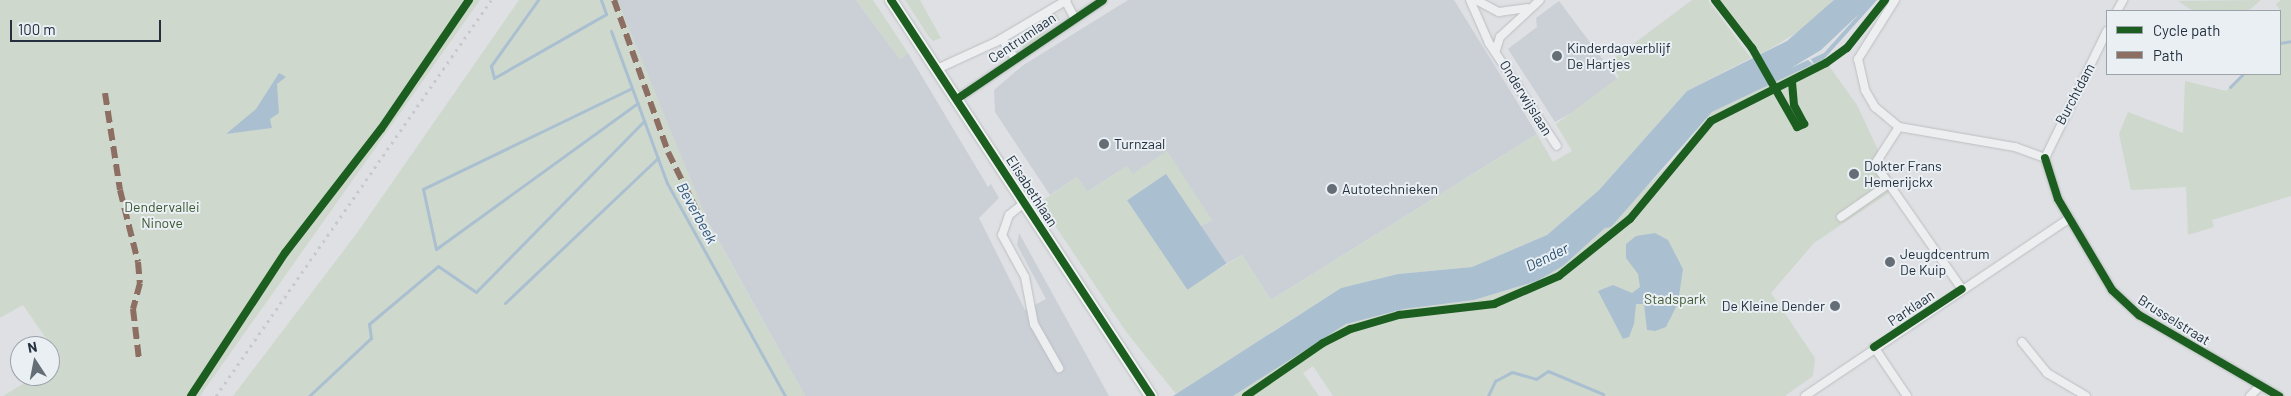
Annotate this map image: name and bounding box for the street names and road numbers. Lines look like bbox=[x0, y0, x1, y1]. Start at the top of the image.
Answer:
street label: Centrumlaan bbox=[985, 9, 1059, 67]
street label: Onderwijslaan bbox=[1496, 57, 1556, 139]
street label: Burchtdam bbox=[2052, 60, 2098, 128]
street label: Elisabethlaan bbox=[1003, 152, 1061, 230]
street label: Parklaan bbox=[1885, 286, 1937, 330]
street label: Brusselstraat bbox=[2135, 291, 2213, 349]

